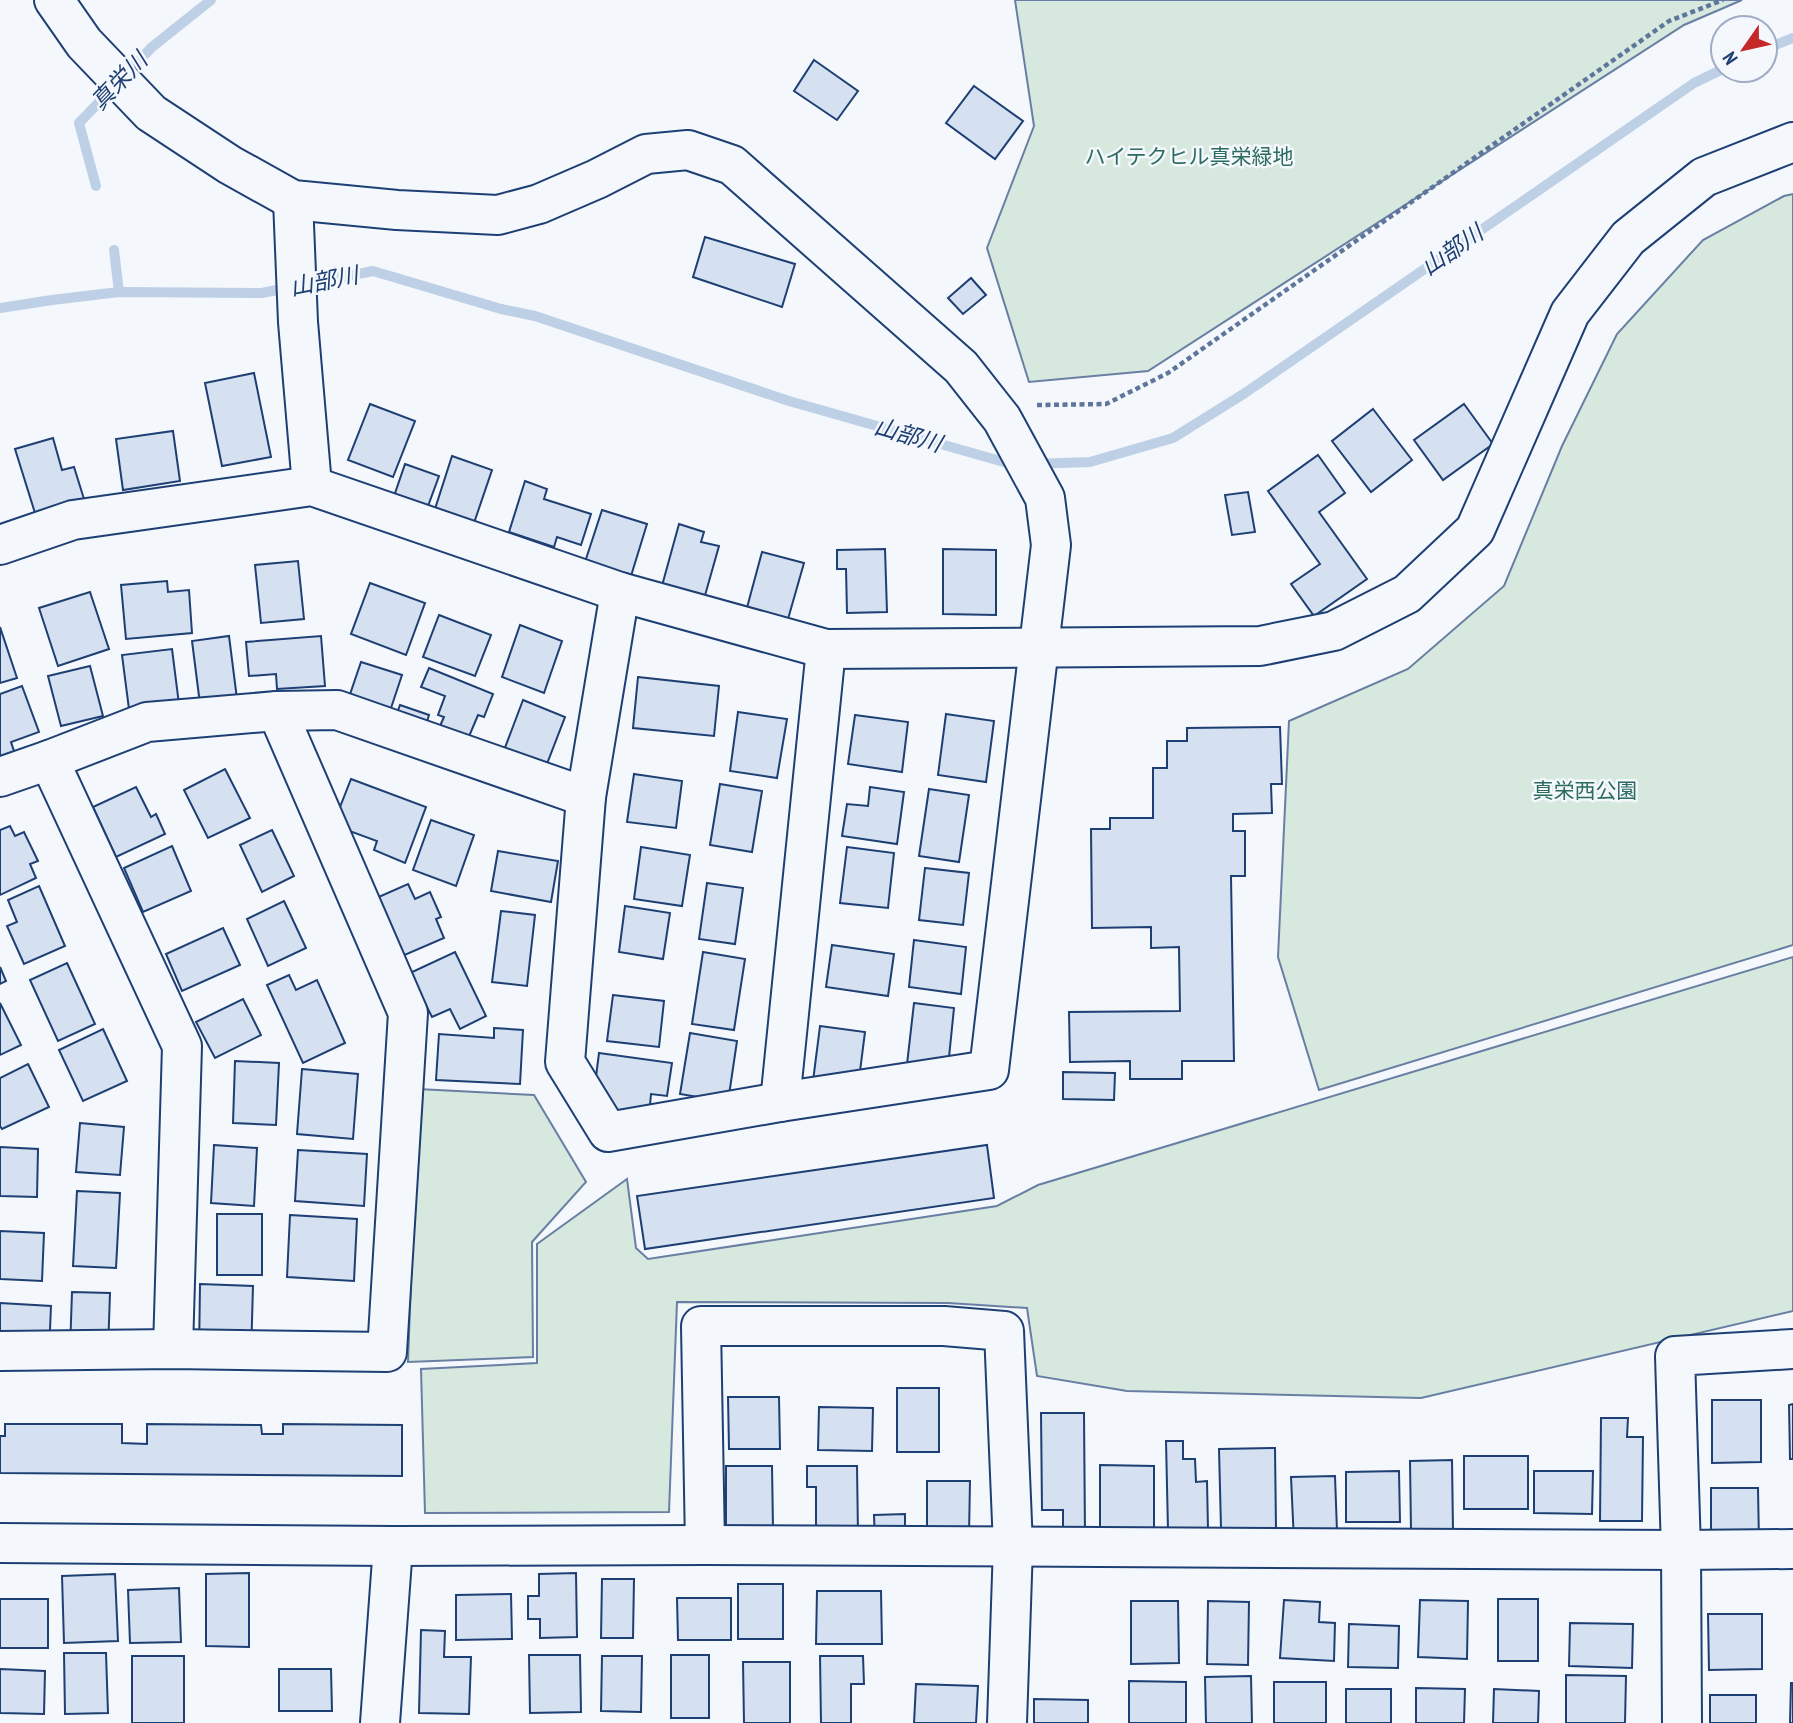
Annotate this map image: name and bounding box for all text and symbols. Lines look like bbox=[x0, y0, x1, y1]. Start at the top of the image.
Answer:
north arrow bbox=[1709, 14, 1779, 84]
water label: 真栄川 bbox=[84, 44, 155, 116]
text: N bbox=[1717, 48, 1743, 69]
park label: ハイテクヒル真栄緑地 bbox=[1084, 143, 1294, 170]
water label: 山部川 bbox=[1415, 216, 1491, 281]
water label: 山部川 bbox=[287, 259, 363, 301]
water label: 山部川 bbox=[871, 411, 948, 459]
park label: 真栄西公園 bbox=[1533, 777, 1638, 804]

